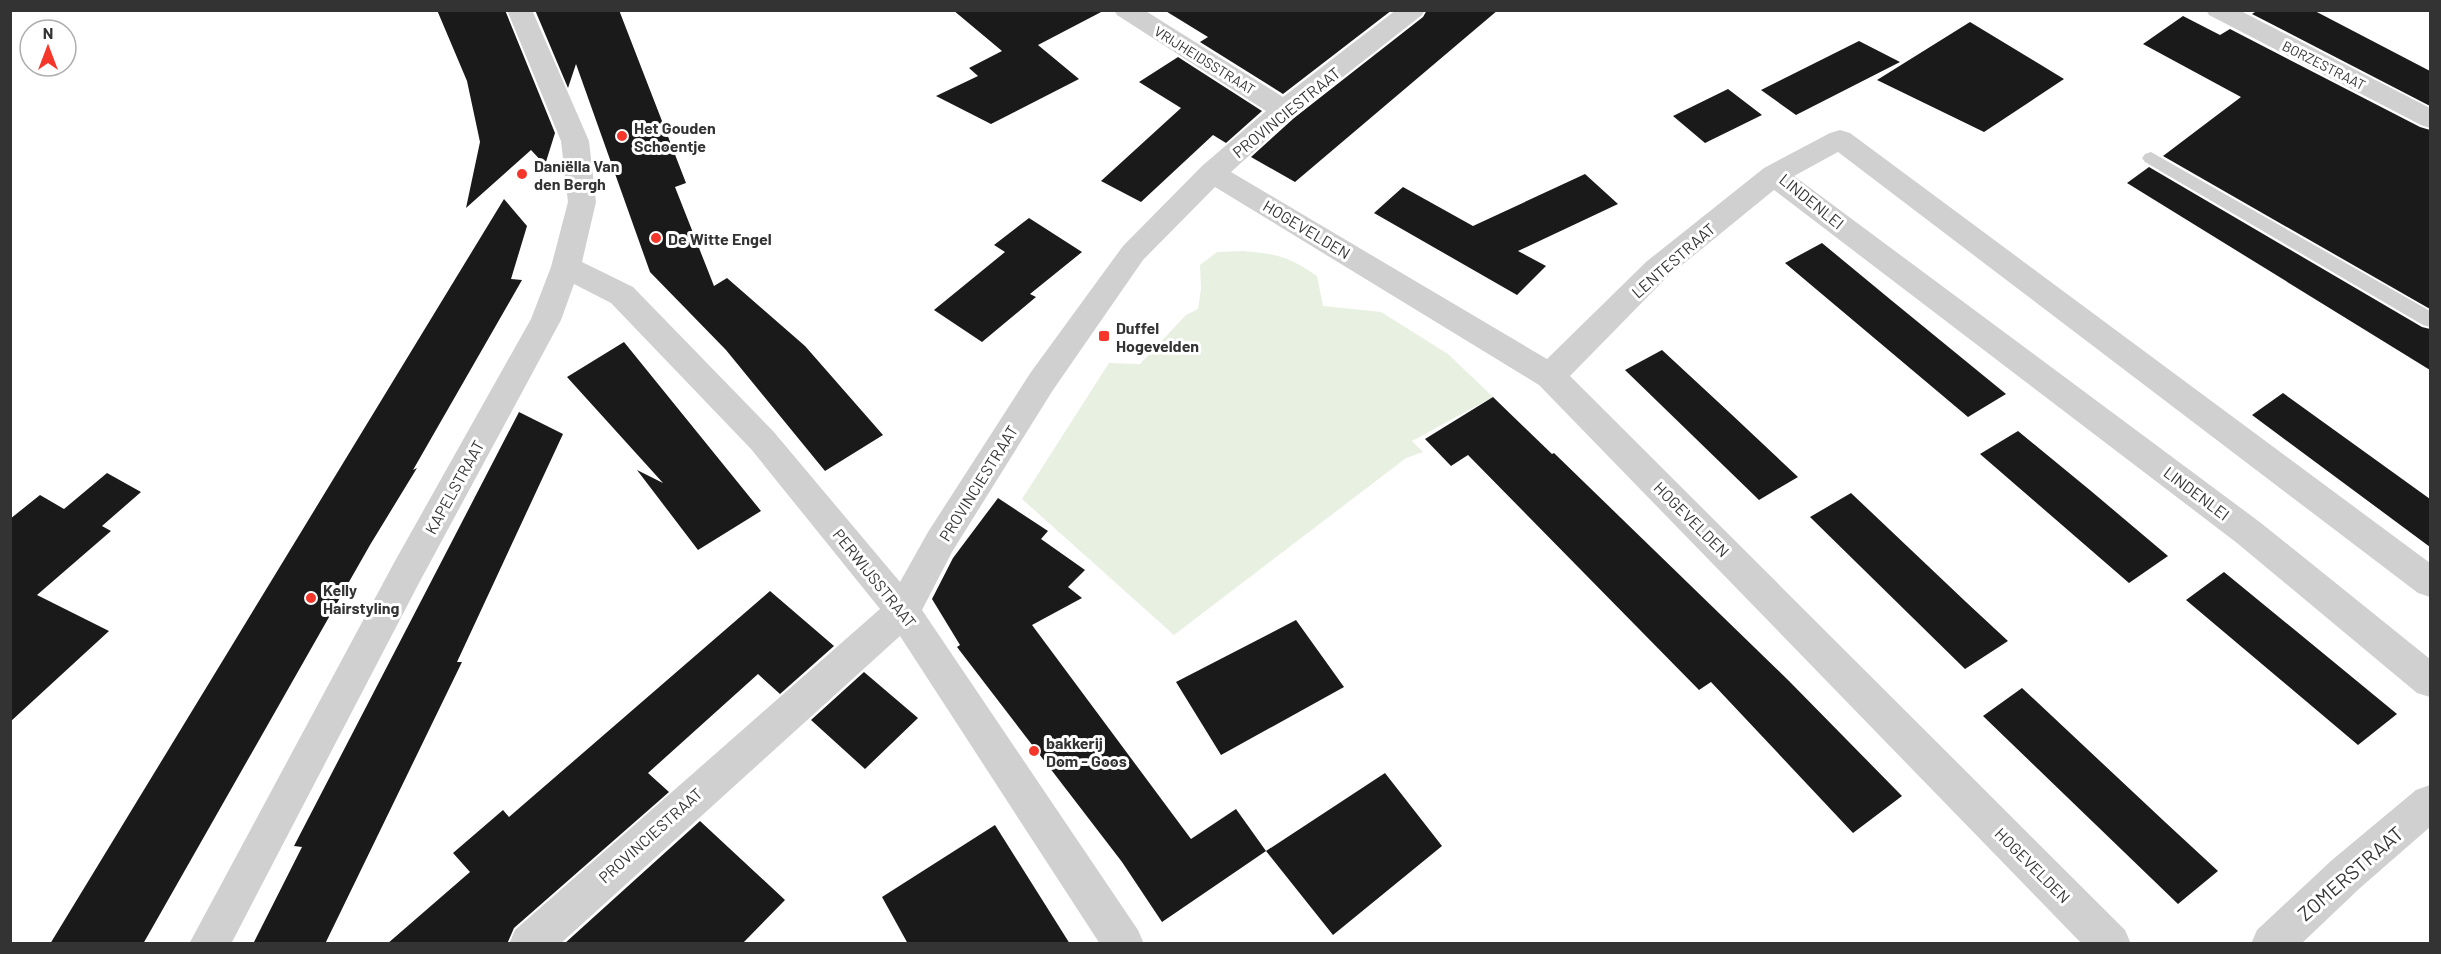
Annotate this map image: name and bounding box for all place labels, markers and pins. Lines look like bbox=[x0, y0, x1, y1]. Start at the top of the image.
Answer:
place label: Het Gouden Schoentje bbox=[634, 118, 716, 155]
marker: Het Gouden Schoentje bbox=[615, 129, 629, 143]
place label: Daniëlla Van den Bergh bbox=[534, 156, 619, 193]
marker: Daniëlla Van den Bergh bbox=[515, 167, 529, 181]
place label: De Witte Engel bbox=[668, 229, 772, 248]
marker: De Witte Engel bbox=[649, 231, 663, 245]
place label: Duffel Hogevelden bbox=[1116, 318, 1199, 355]
marker: Duffel Hogevelden bbox=[1097, 329, 1111, 343]
place label: Kelly Hairstyling bbox=[323, 580, 399, 617]
marker: Kelly Hairstyling bbox=[304, 591, 318, 605]
place label: bakkerij Dom - Goos bbox=[1046, 733, 1127, 770]
marker: bakkerij Dom - Goos bbox=[1027, 744, 1041, 758]

